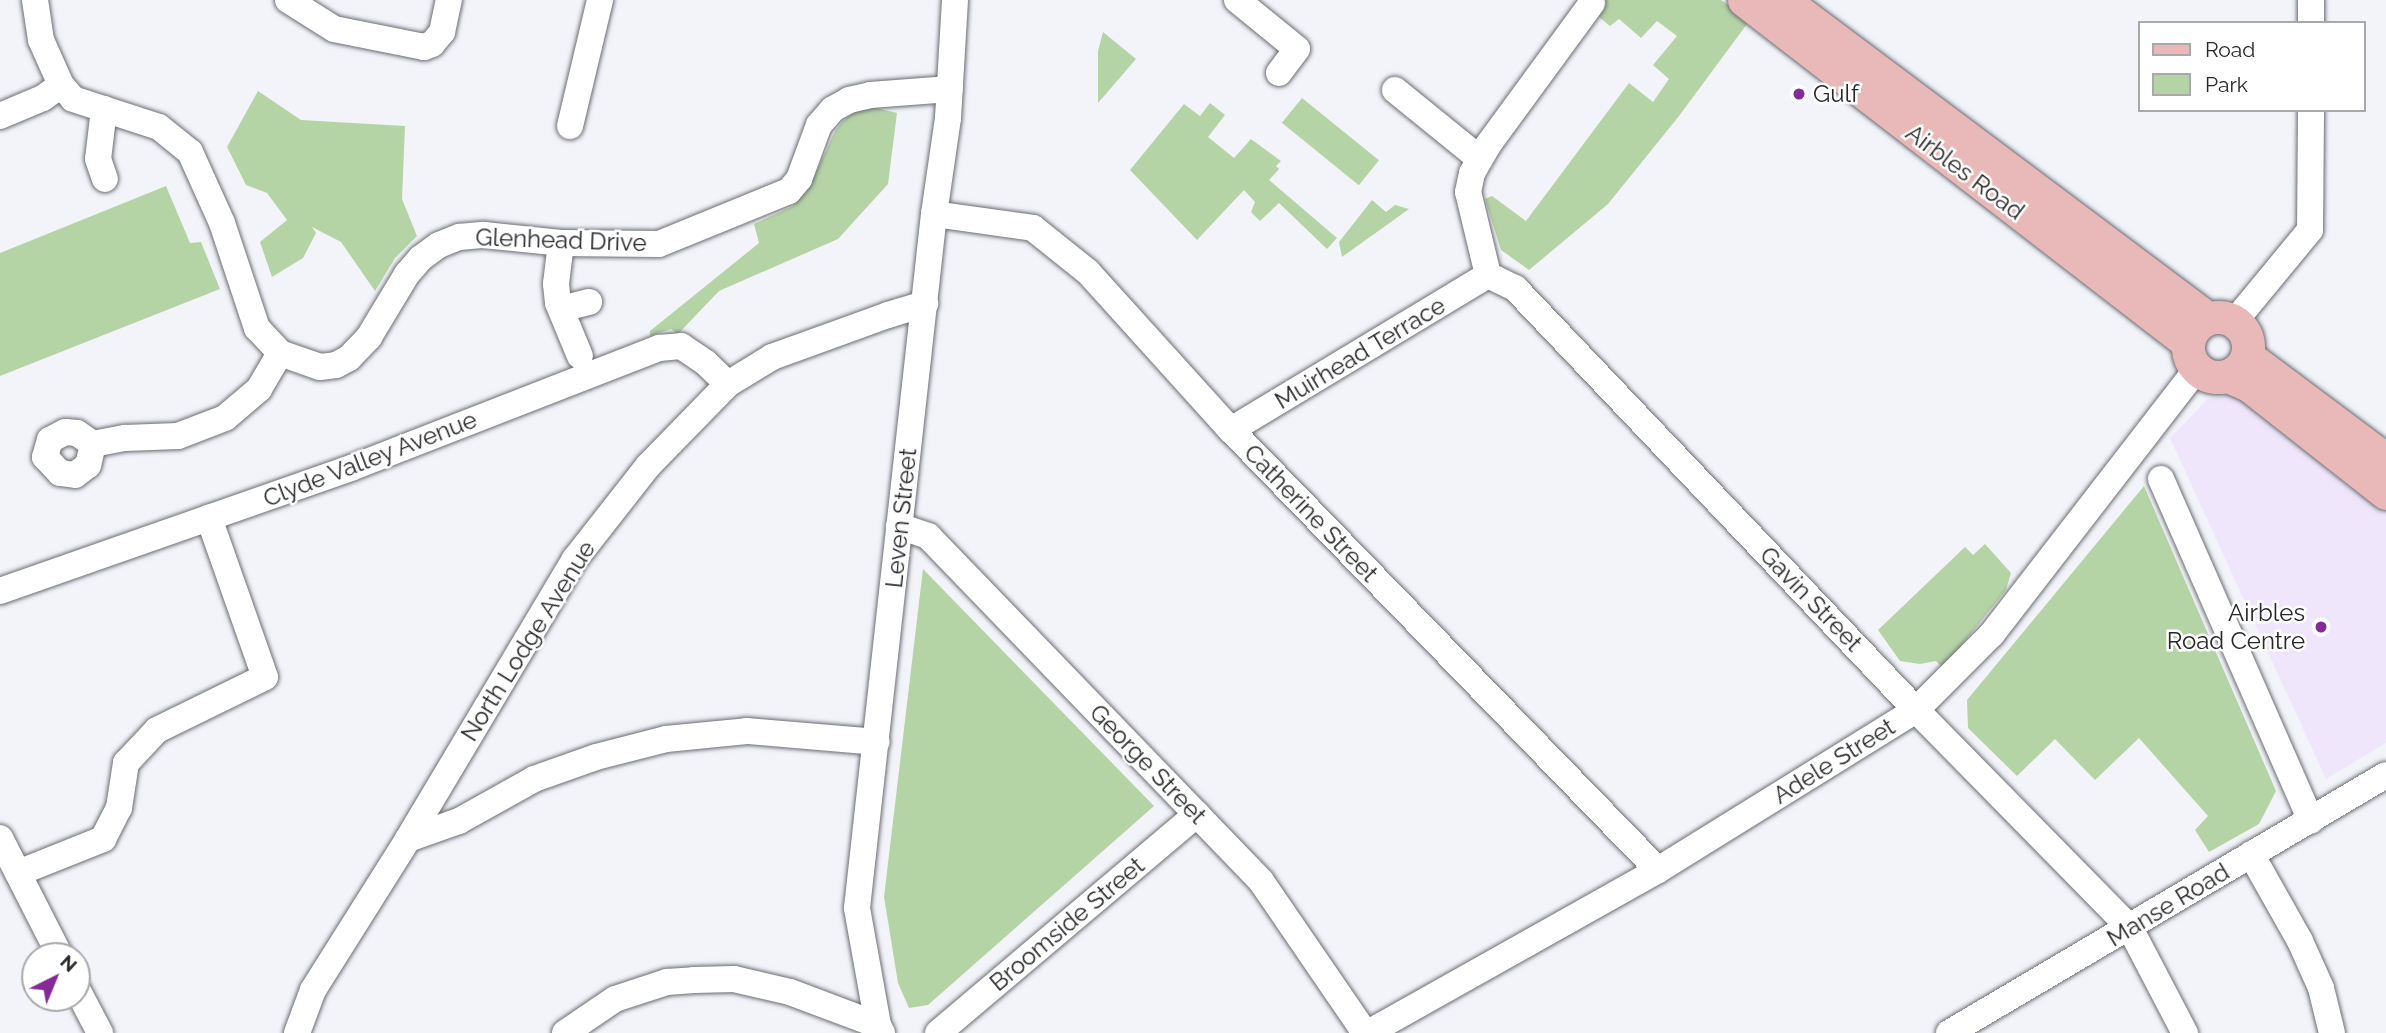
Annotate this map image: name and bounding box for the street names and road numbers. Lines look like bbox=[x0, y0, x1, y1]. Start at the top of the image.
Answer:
street label: Airbles Road bbox=[1900, 118, 2030, 226]
street label: Glenhead Drive bbox=[475, 223, 647, 257]
street label: Muirhead Terrace bbox=[1269, 291, 1451, 415]
street label: Clyde Valley Avenue bbox=[258, 405, 482, 513]
street label: Catherine Street bbox=[1238, 438, 1384, 588]
street label: Leven Street bbox=[879, 447, 923, 589]
street label: North Lodge Avenue bbox=[454, 535, 602, 747]
street label: Gavin Street bbox=[1754, 541, 1868, 657]
street label: George Street bbox=[1084, 698, 1212, 830]
street label: Adele Street bbox=[1768, 712, 1900, 810]
street label: Broomside Street bbox=[984, 851, 1150, 997]
street label: Manse Road bbox=[2102, 857, 2234, 953]

